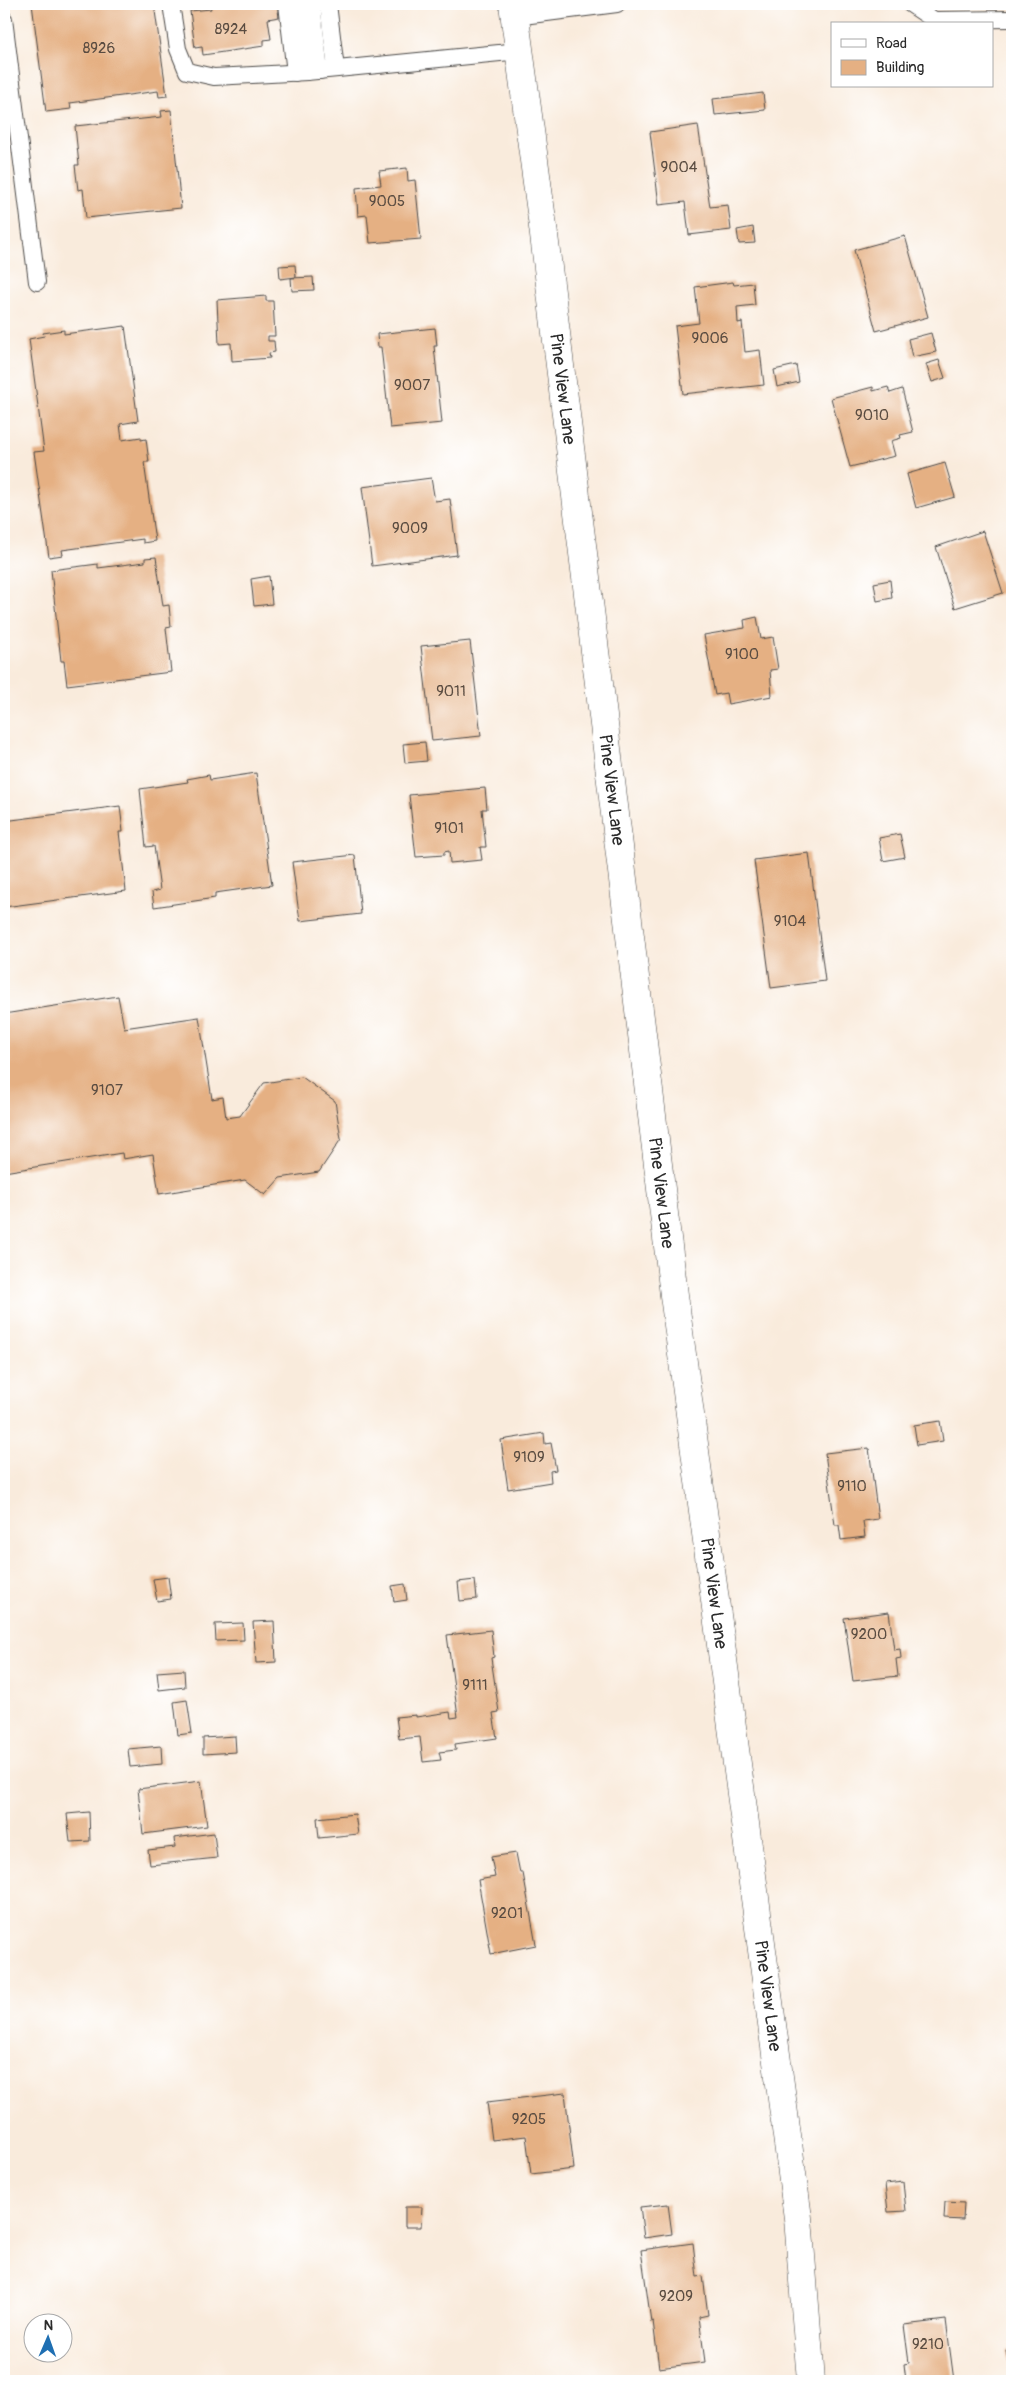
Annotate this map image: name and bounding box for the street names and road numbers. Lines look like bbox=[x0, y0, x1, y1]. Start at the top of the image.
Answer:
street label: Pine View Lane bbox=[544, 332, 581, 446]
street label: Pine View Lane bbox=[593, 733, 630, 847]
street label: Pine View Lane bbox=[643, 1136, 679, 1250]
street label: Pine View Lane bbox=[695, 1536, 732, 1651]
street label: Pine View Lane bbox=[749, 1939, 787, 2053]

